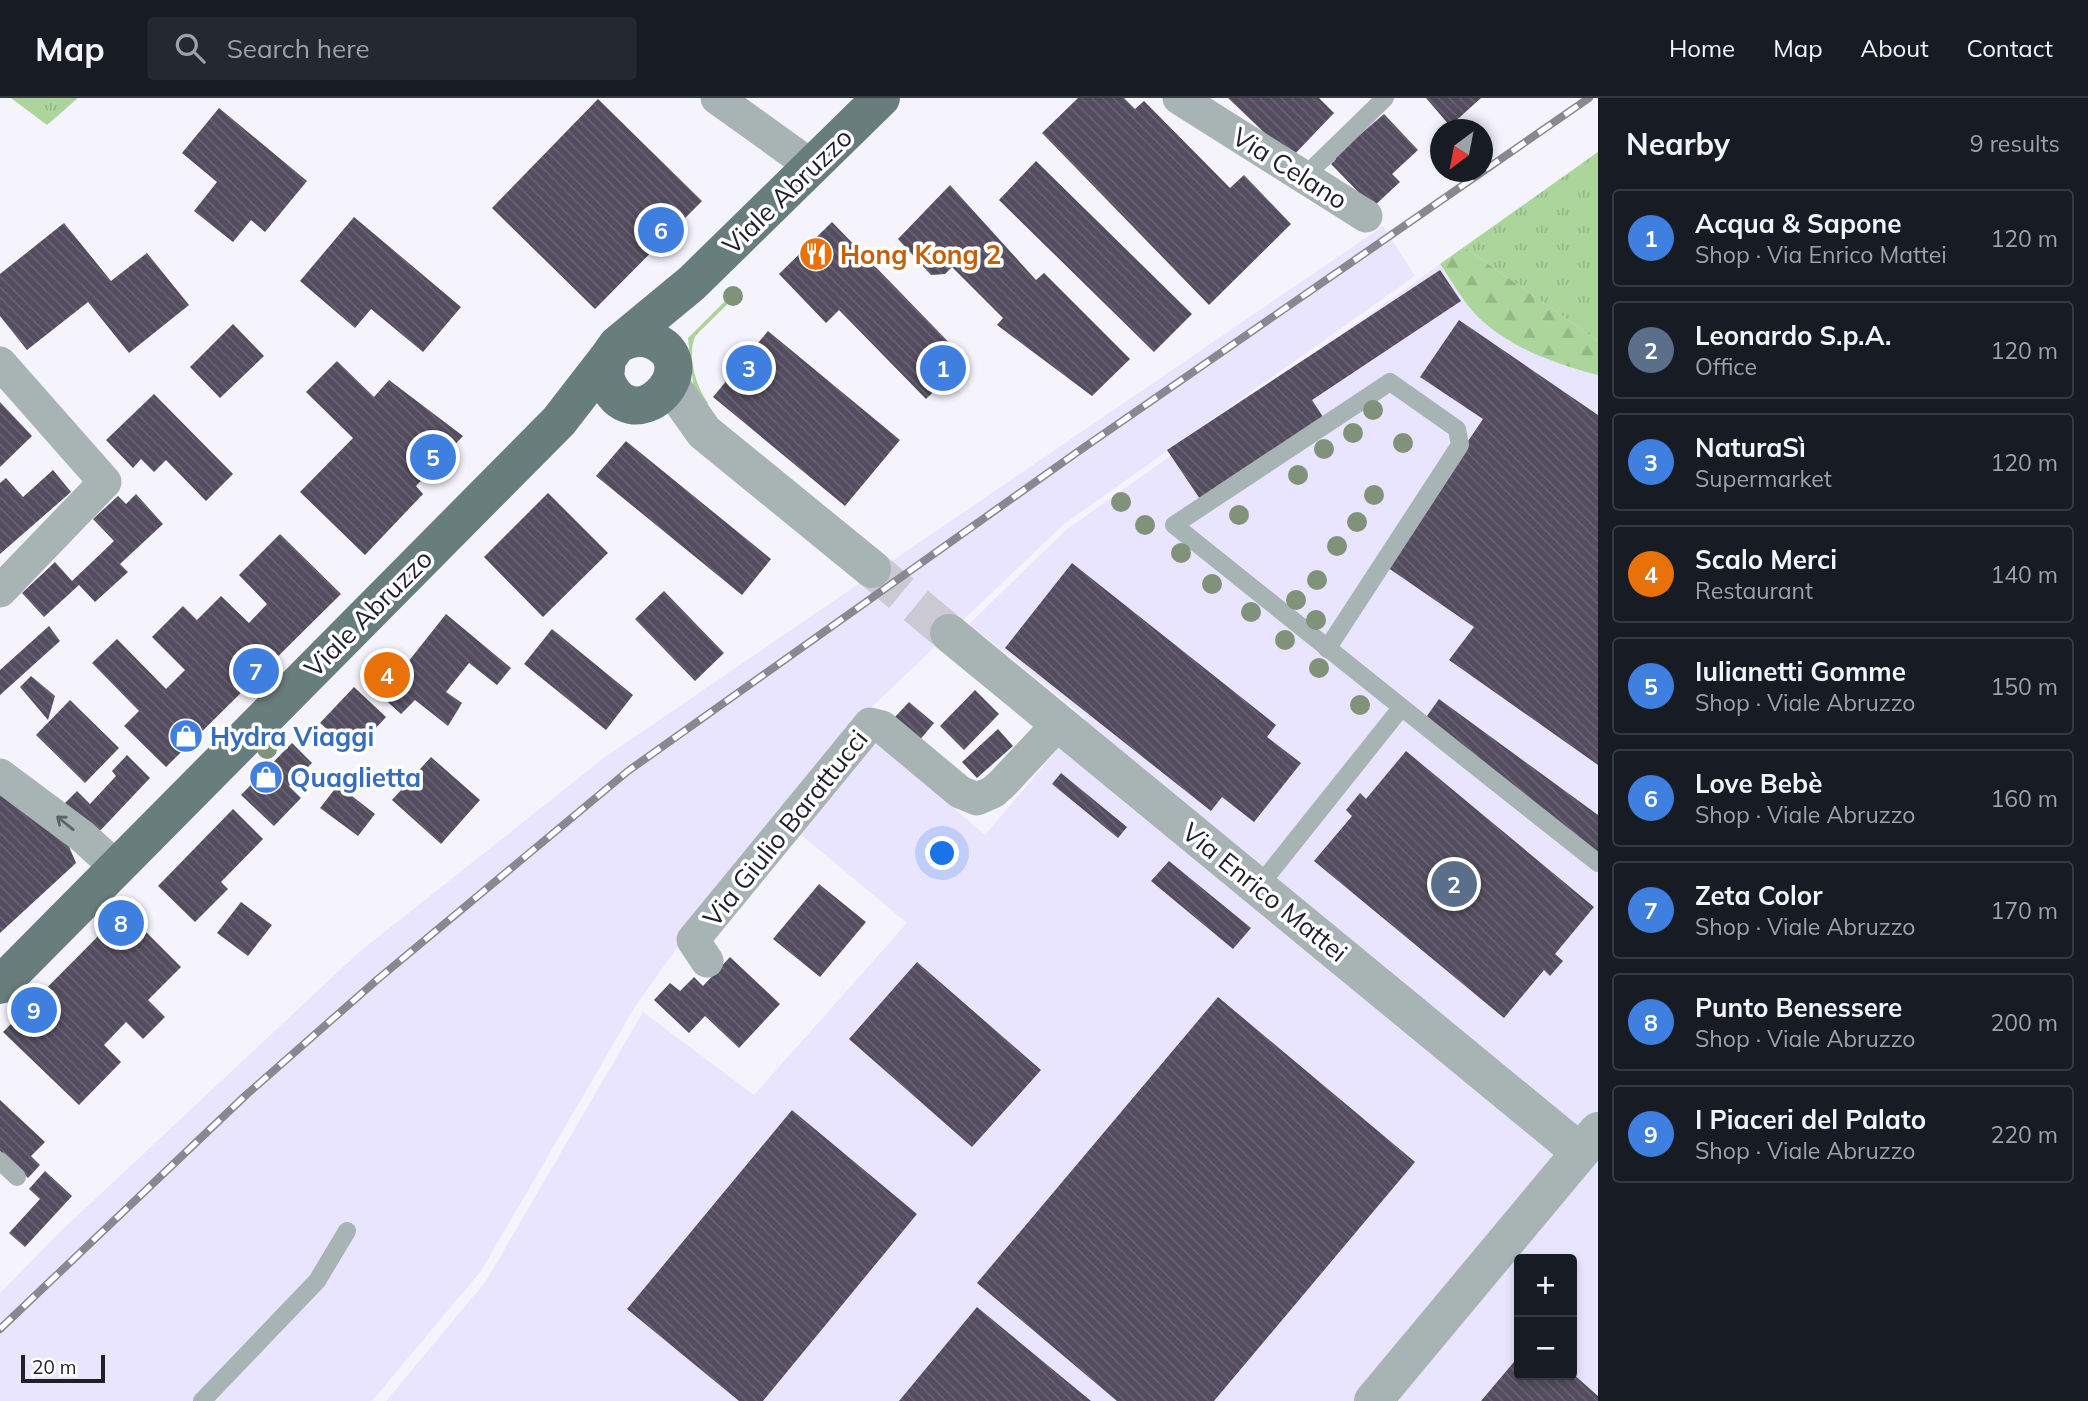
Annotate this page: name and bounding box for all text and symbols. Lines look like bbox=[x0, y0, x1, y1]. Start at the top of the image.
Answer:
search box bbox=[147, 17, 637, 80]
text: Map bbox=[35, 28, 105, 69]
icon: search bbox=[171, 29, 209, 67]
text: Search here bbox=[227, 32, 370, 65]
text: Home bbox=[1669, 33, 1735, 63]
text: Map bbox=[1773, 33, 1823, 63]
text: About bbox=[1861, 33, 1929, 63]
text: Contact bbox=[1967, 33, 2053, 63]
north arrow bbox=[1430, 119, 1493, 182]
street label: Via Celano bbox=[1226, 120, 1354, 216]
street label: Viale Abruzzo bbox=[715, 121, 859, 261]
text: Nearby bbox=[1626, 125, 1730, 163]
text: 9 results bbox=[1970, 129, 2060, 158]
pin: 6 bbox=[638, 204, 684, 256]
text: Acqua & Sapone bbox=[1695, 207, 1901, 240]
text: 1 bbox=[1644, 224, 1658, 253]
text: 120 m bbox=[1990, 224, 2058, 253]
restaurant icon: Hong Kong 2 bbox=[797, 235, 835, 273]
place label: Hong Kong 2 bbox=[840, 238, 1001, 271]
text: Shop · Via Enrico Mattei bbox=[1695, 240, 1947, 269]
text: Leonardo S.p.A. bbox=[1695, 319, 1892, 352]
text: 2 bbox=[1644, 336, 1658, 365]
text: 120 m bbox=[1990, 336, 2058, 365]
pin: 3 bbox=[726, 342, 772, 394]
pin: 1 bbox=[920, 342, 966, 394]
text: Office bbox=[1695, 352, 1757, 381]
pin: 5 bbox=[410, 431, 456, 483]
text: NaturaSì bbox=[1695, 431, 1806, 464]
text: 3 bbox=[1644, 448, 1658, 477]
text: 120 m bbox=[1990, 448, 2058, 477]
text: Supermarket bbox=[1695, 464, 1832, 493]
street label: Viale Abruzzo bbox=[297, 542, 439, 684]
text: Scalo Merci bbox=[1695, 543, 1837, 576]
text: 4 bbox=[1644, 560, 1658, 589]
text: 140 m bbox=[1990, 560, 2058, 589]
text: Restaurant bbox=[1695, 576, 1813, 605]
pin: 7 bbox=[233, 645, 279, 697]
pin: 4 bbox=[364, 649, 410, 701]
text: Iulianetti Gomme bbox=[1695, 655, 1906, 688]
text: 5 bbox=[1644, 672, 1658, 701]
text: 150 m bbox=[1990, 672, 2058, 701]
text: Shop · Viale Abruzzo bbox=[1695, 688, 1915, 717]
shop icon: Hydra Viaggi bbox=[167, 717, 205, 755]
place label: Hydra Viaggi bbox=[210, 720, 374, 753]
street label: Via Giulio Barattucci bbox=[696, 723, 874, 933]
shop icon: Quaglietta bbox=[247, 758, 285, 796]
place label: Quaglietta bbox=[290, 761, 421, 794]
text: Love Bebè bbox=[1695, 767, 1822, 800]
text: 6 bbox=[1644, 784, 1658, 813]
text: 160 m bbox=[1990, 784, 2058, 813]
text: Shop · Viale Abruzzo bbox=[1695, 800, 1915, 829]
one-way arrow bbox=[57, 815, 75, 831]
street label: Via Enrico Mattei bbox=[1176, 815, 1354, 969]
your location bbox=[925, 836, 959, 870]
pin: 2 bbox=[1431, 858, 1477, 910]
text: Zeta Color bbox=[1695, 879, 1822, 912]
text: 7 bbox=[1644, 896, 1658, 925]
text: 170 m bbox=[1990, 896, 2058, 925]
pin: 8 bbox=[98, 897, 144, 949]
text: Shop · Viale Abruzzo bbox=[1695, 912, 1915, 941]
pin: 9 bbox=[11, 984, 57, 1036]
text: Punto Benessere bbox=[1695, 991, 1902, 1024]
text: 8 bbox=[1644, 1008, 1658, 1037]
text: 200 m bbox=[1990, 1008, 2058, 1037]
text: Shop · Viale Abruzzo bbox=[1695, 1024, 1915, 1053]
text: I Piaceri del Palato bbox=[1695, 1103, 1926, 1136]
text: 9 bbox=[1644, 1120, 1658, 1149]
text: 220 m bbox=[1990, 1120, 2058, 1149]
text: Shop · Viale Abruzzo bbox=[1695, 1136, 1915, 1165]
map controls bbox=[1514, 1254, 1577, 1380]
button: + bbox=[1514, 1254, 1577, 1317]
button: − bbox=[1514, 1317, 1577, 1380]
scale bar bbox=[21, 1352, 105, 1384]
text: 20 m bbox=[32, 1355, 76, 1379]

